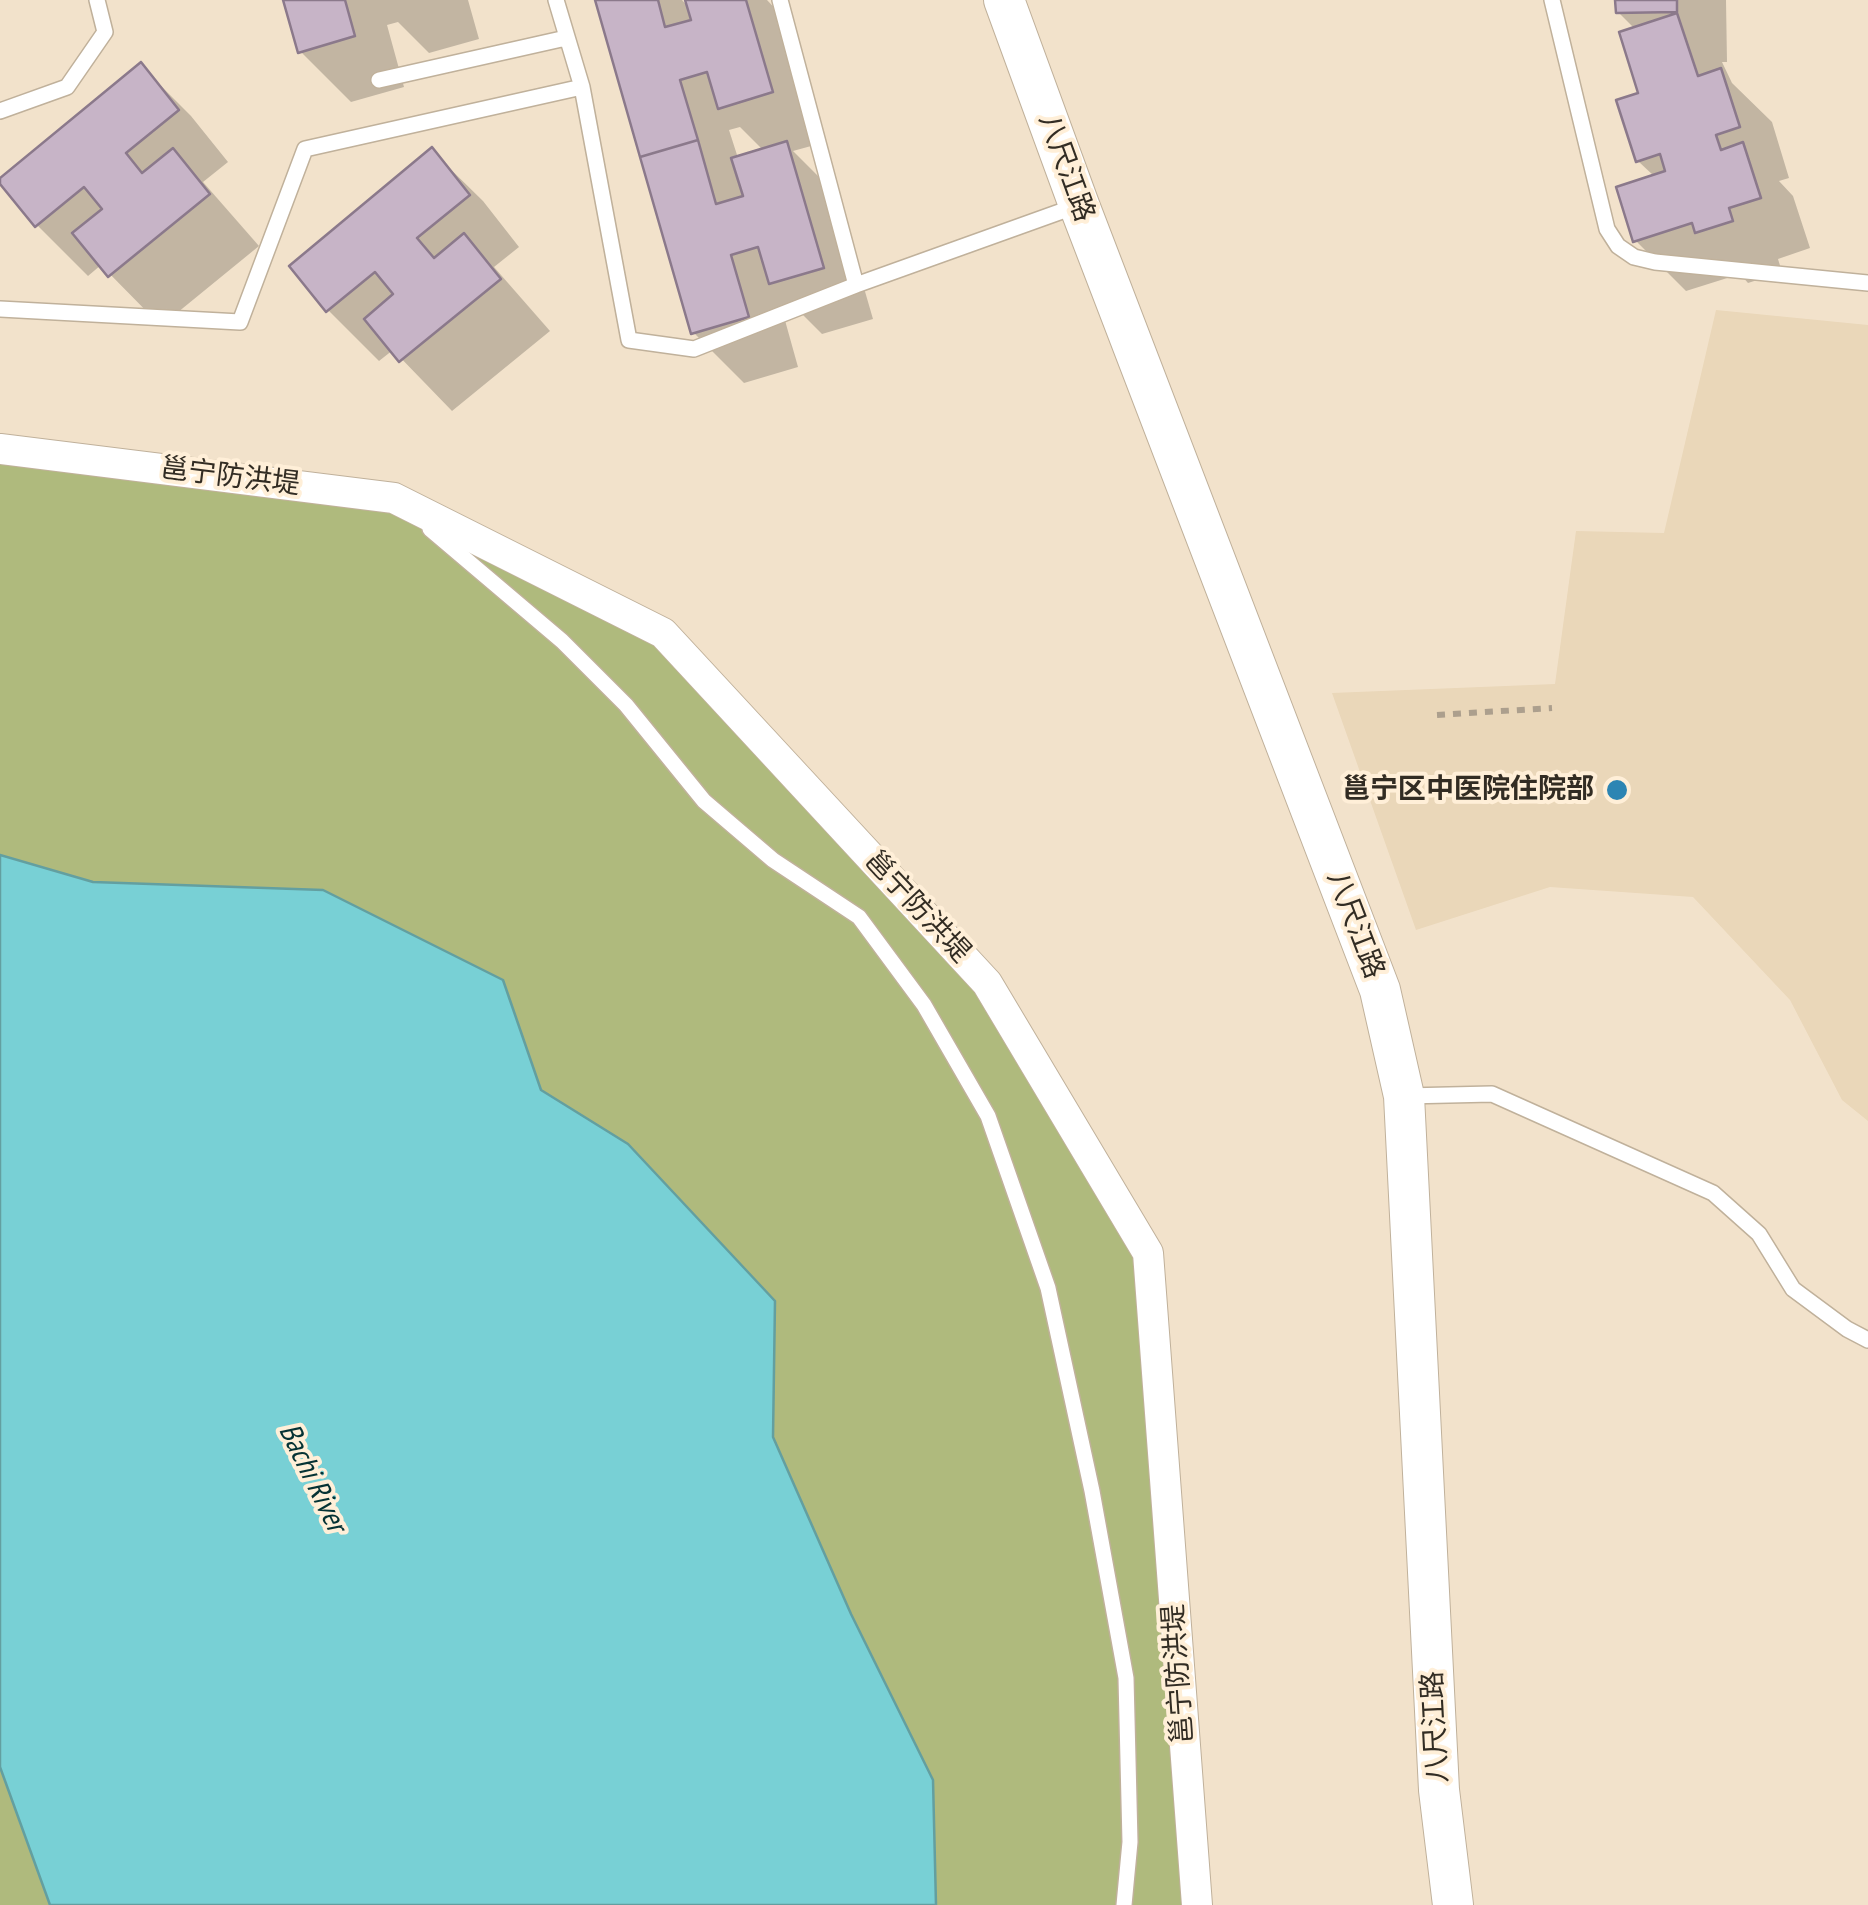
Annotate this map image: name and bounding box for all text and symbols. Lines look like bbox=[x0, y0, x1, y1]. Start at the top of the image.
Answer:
street label: 八尺江路 bbox=[1031, 110, 1101, 226]
street label: 邕宁防洪堤 bbox=[158, 452, 302, 502]
place label: 邕宁区中医院住院部 bbox=[1342, 773, 1594, 807]
marker: 邕宁区中医院住院部 bbox=[1604, 777, 1630, 803]
street label: 邕宁防洪堤 bbox=[857, 844, 977, 970]
street label: 八尺江路 bbox=[1319, 867, 1391, 983]
water label: Bachi River bbox=[270, 1418, 354, 1538]
street label: 邕宁防洪堤 bbox=[1157, 1603, 1201, 1745]
street label: 八尺江路 bbox=[1416, 1670, 1456, 1784]

